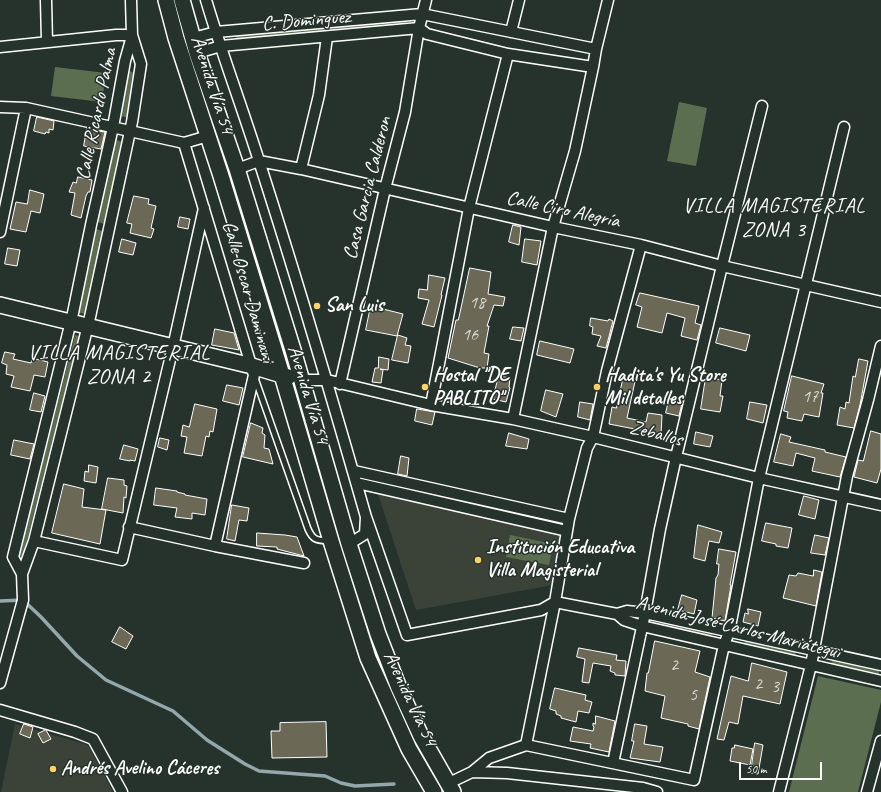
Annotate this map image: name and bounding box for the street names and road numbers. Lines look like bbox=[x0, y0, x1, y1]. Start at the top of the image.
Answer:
street label: C. Dominguez bbox=[261, 5, 351, 37]
street label: Avenida Vía 54 bbox=[185, 33, 239, 137]
street label: Calle Ricardo Palma bbox=[71, 46, 123, 182]
street label: Casa Garcia Calderon bbox=[339, 114, 397, 262]
street label: Calle Ciro Alegría bbox=[504, 186, 622, 234]
street label: Calle Oscar Daminani bbox=[216, 218, 280, 366]
street label: Avenida Vía 54 bbox=[282, 343, 334, 447]
street label: Zeballos bbox=[627, 416, 685, 452]
street label: Avenida José Carlos Mariátegui bbox=[633, 591, 843, 665]
street label: Avenida Vía 54 bbox=[378, 648, 442, 750]

